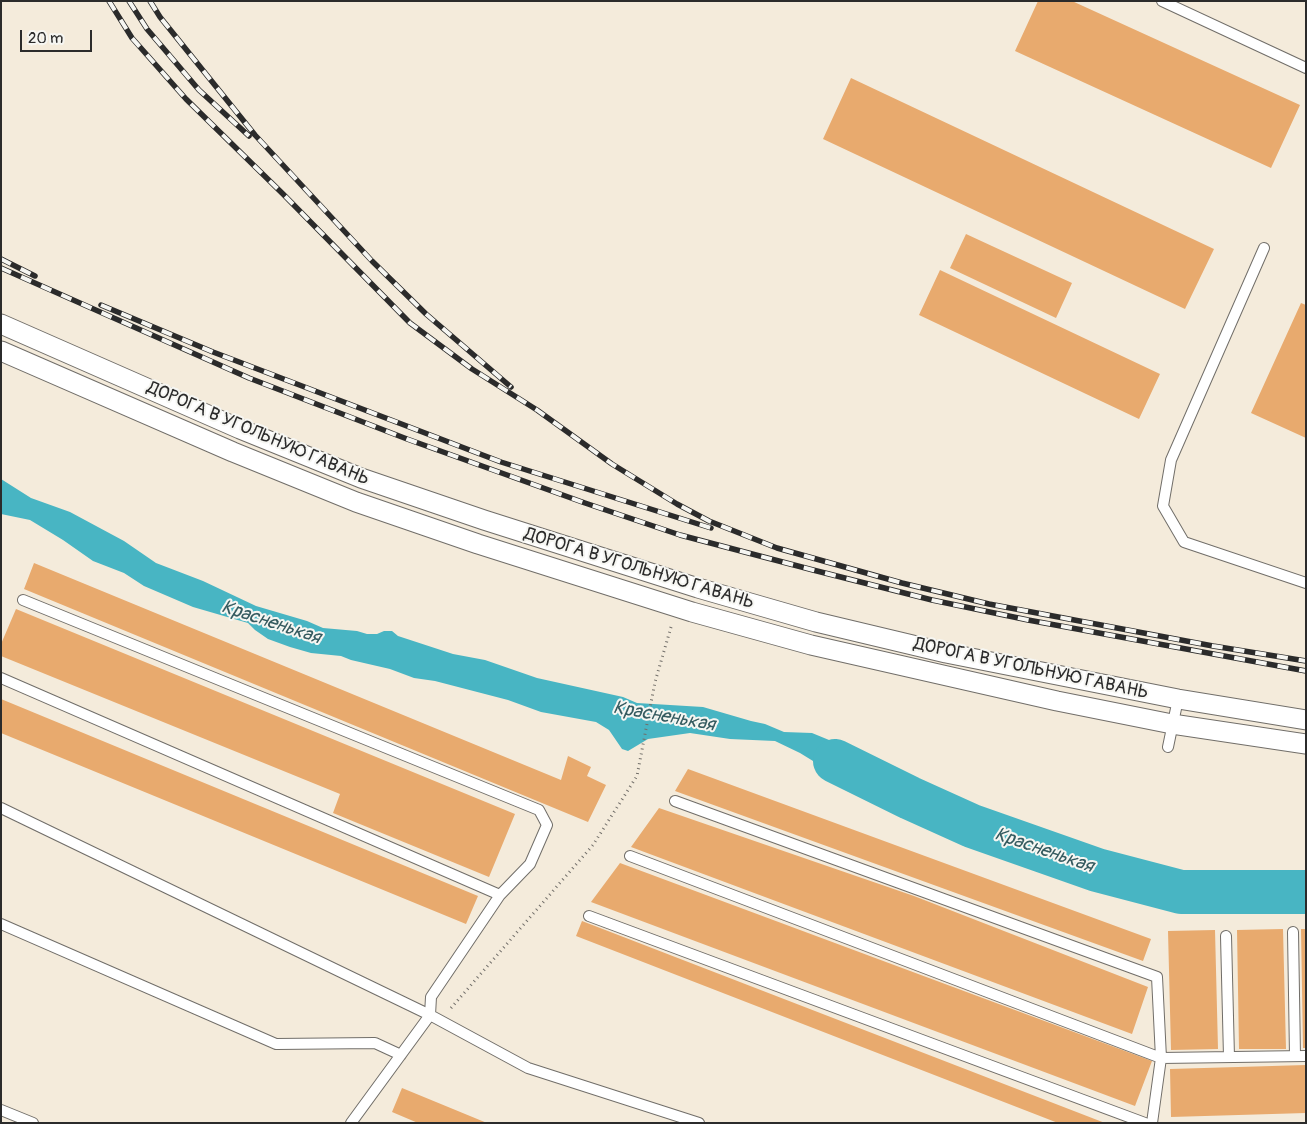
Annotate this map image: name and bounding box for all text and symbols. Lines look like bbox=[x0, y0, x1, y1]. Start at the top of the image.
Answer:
scale bar bbox=[22, 20, 95, 52]
text: 20 m bbox=[28, 29, 63, 48]
street label: ДОРОГА В УГОЛЬНУЮ ГАВАНЬ bbox=[144, 377, 372, 491]
street label: ДОРОГА В УГОЛЬНУЮ ГАВАНЬ bbox=[521, 524, 757, 614]
water label: Красненькая bbox=[218, 596, 324, 650]
street label: ДОРОГА В УГОЛЬНУЮ ГАВАНЬ bbox=[912, 634, 1150, 704]
water label: Красненькая bbox=[611, 697, 717, 737]
water label: Красненькая bbox=[992, 823, 1096, 879]

